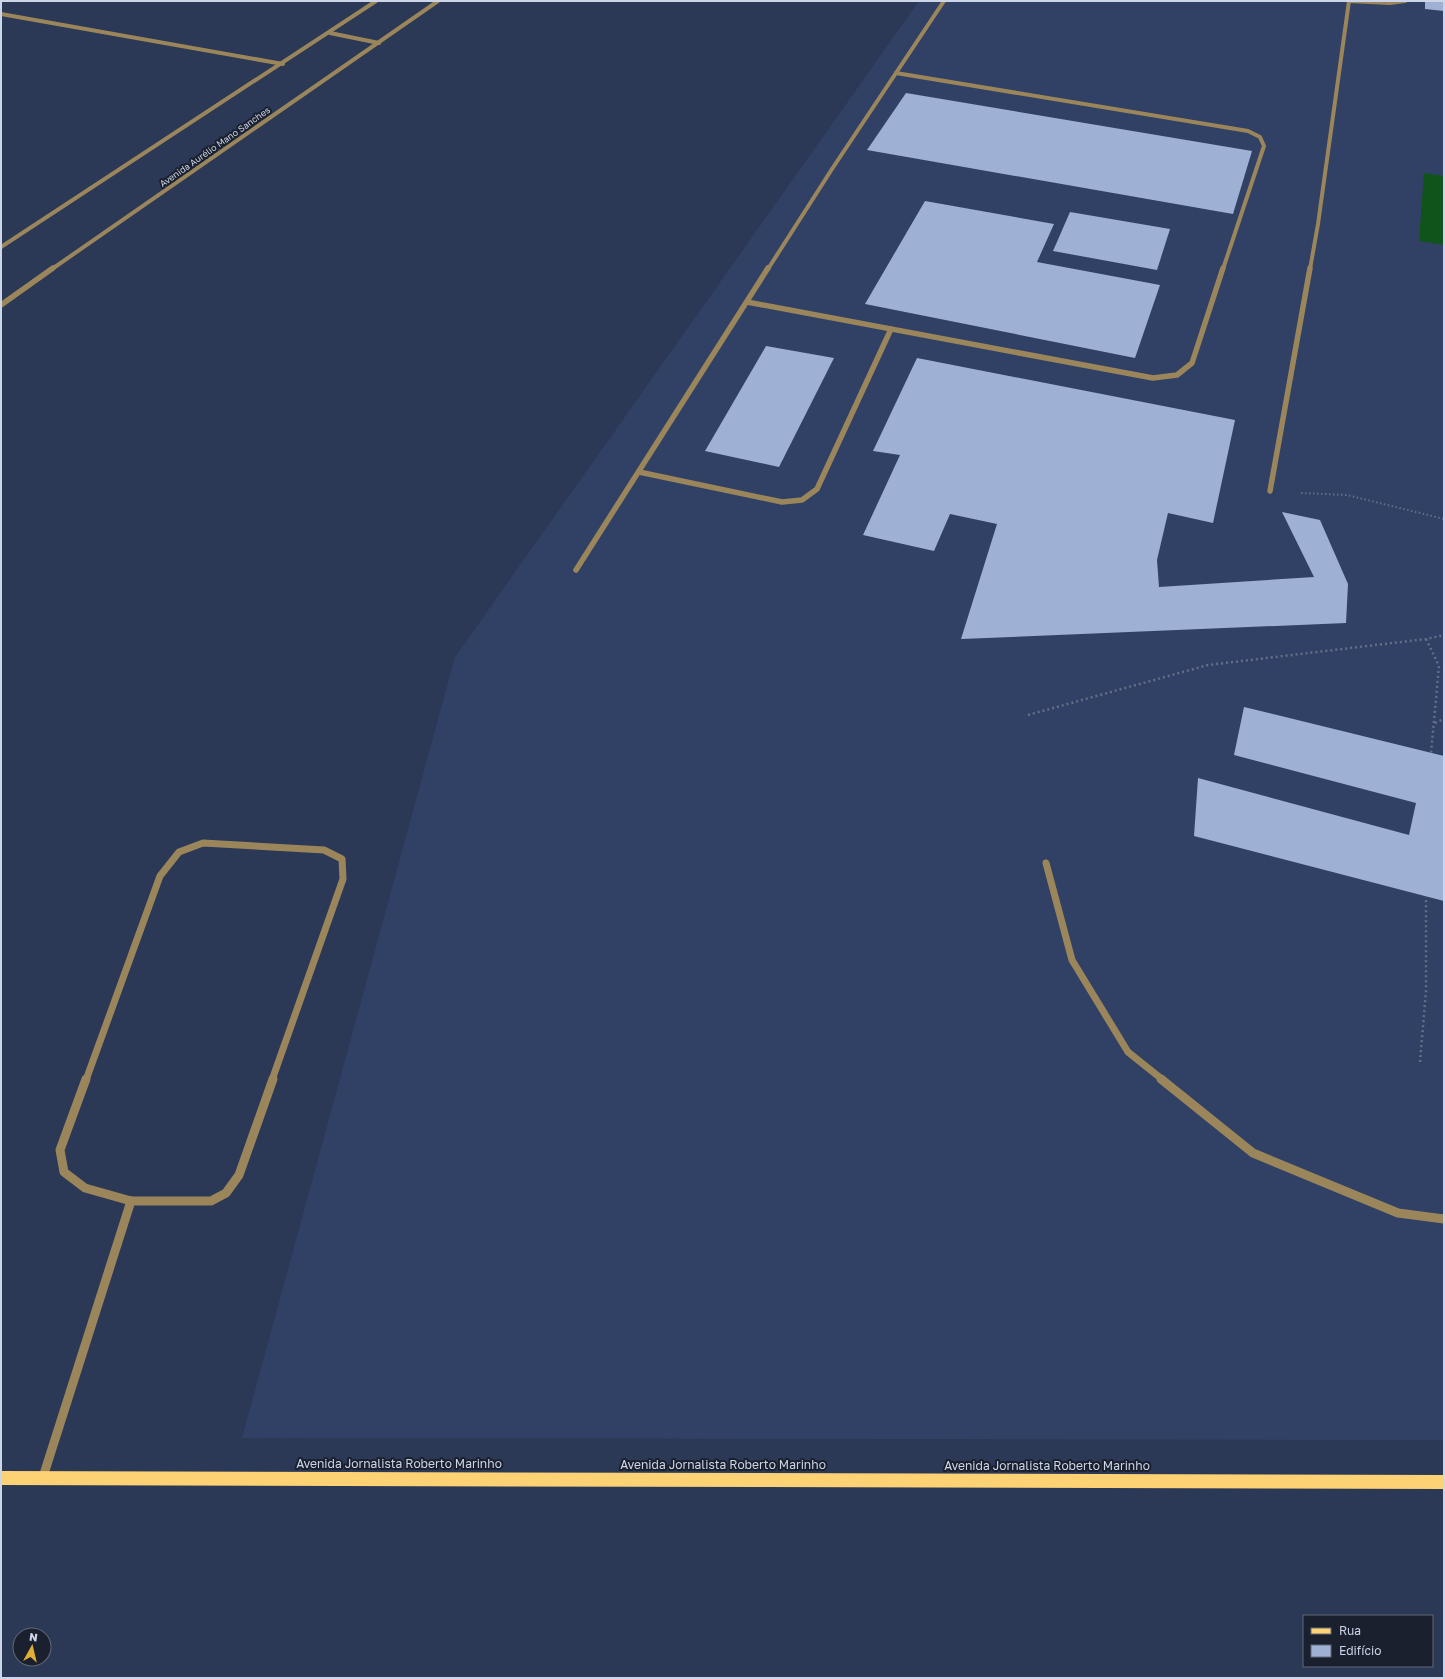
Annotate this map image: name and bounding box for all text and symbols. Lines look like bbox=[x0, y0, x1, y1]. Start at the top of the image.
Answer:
street label: Avenida Aurélio Mano Sanches bbox=[157, 104, 272, 189]
street label: Avenida Jornalista Roberto Marinho bbox=[296, 1456, 502, 1471]
street label: Avenida Jornalista Roberto Marinho bbox=[620, 1457, 826, 1472]
street label: Avenida Jornalista Roberto Marinho bbox=[944, 1458, 1150, 1473]
legend bbox=[1303, 1615, 1433, 1667]
text: Rua bbox=[1339, 1623, 1361, 1638]
north arrow bbox=[12, 1627, 52, 1667]
text: N bbox=[28, 1630, 39, 1644]
text: Edifício bbox=[1339, 1643, 1381, 1658]

